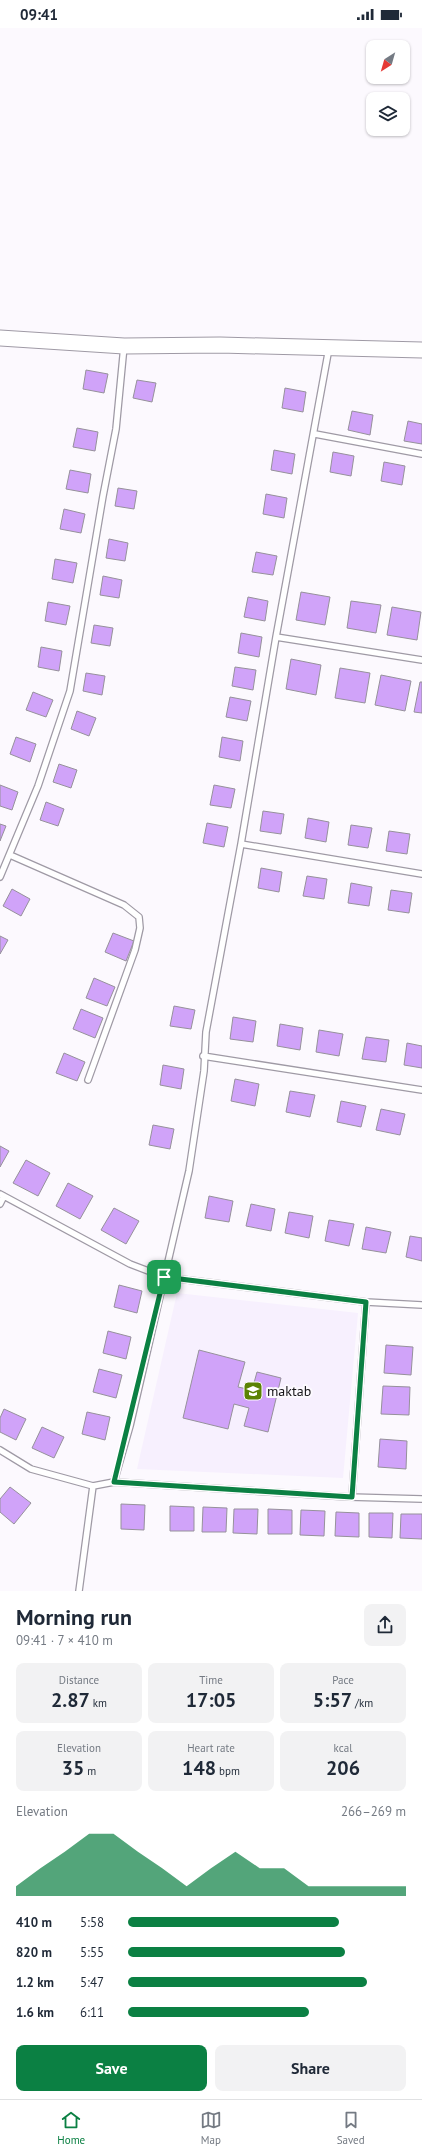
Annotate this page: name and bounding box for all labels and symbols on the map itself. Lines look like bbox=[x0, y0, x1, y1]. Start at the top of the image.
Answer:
north arrow bbox=[366, 40, 410, 84]
pin bbox=[147, 1260, 181, 1294]
school or university icon: maktab bbox=[242, 1380, 264, 1402]
place label: maktab bbox=[267, 1382, 311, 1400]

